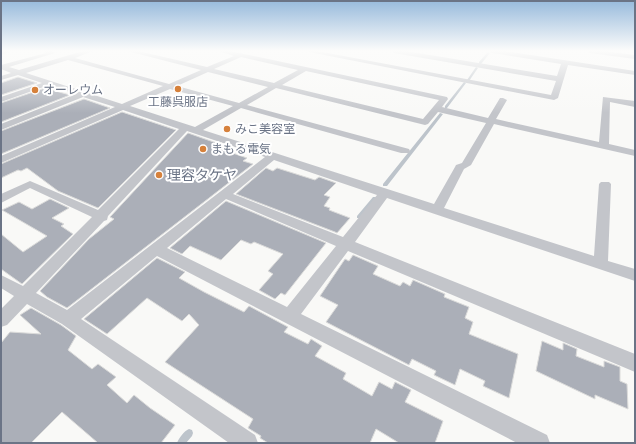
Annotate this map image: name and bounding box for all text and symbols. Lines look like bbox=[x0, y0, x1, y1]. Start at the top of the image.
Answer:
place label: オーレウム bbox=[43, 82, 103, 97]
marker: 工藤呉服店 bbox=[173, 84, 183, 94]
marker: オーレウム bbox=[30, 85, 40, 95]
place label: 工藤呉服店 bbox=[148, 94, 208, 109]
place label: みこ美容室 bbox=[235, 121, 295, 136]
marker: みこ美容室 bbox=[222, 124, 232, 134]
place label: まもる電気 bbox=[211, 141, 271, 156]
marker: まもる電気 bbox=[198, 144, 208, 154]
place label: 理容タケヤ bbox=[167, 166, 237, 183]
marker: 理容タケヤ bbox=[154, 170, 164, 180]

